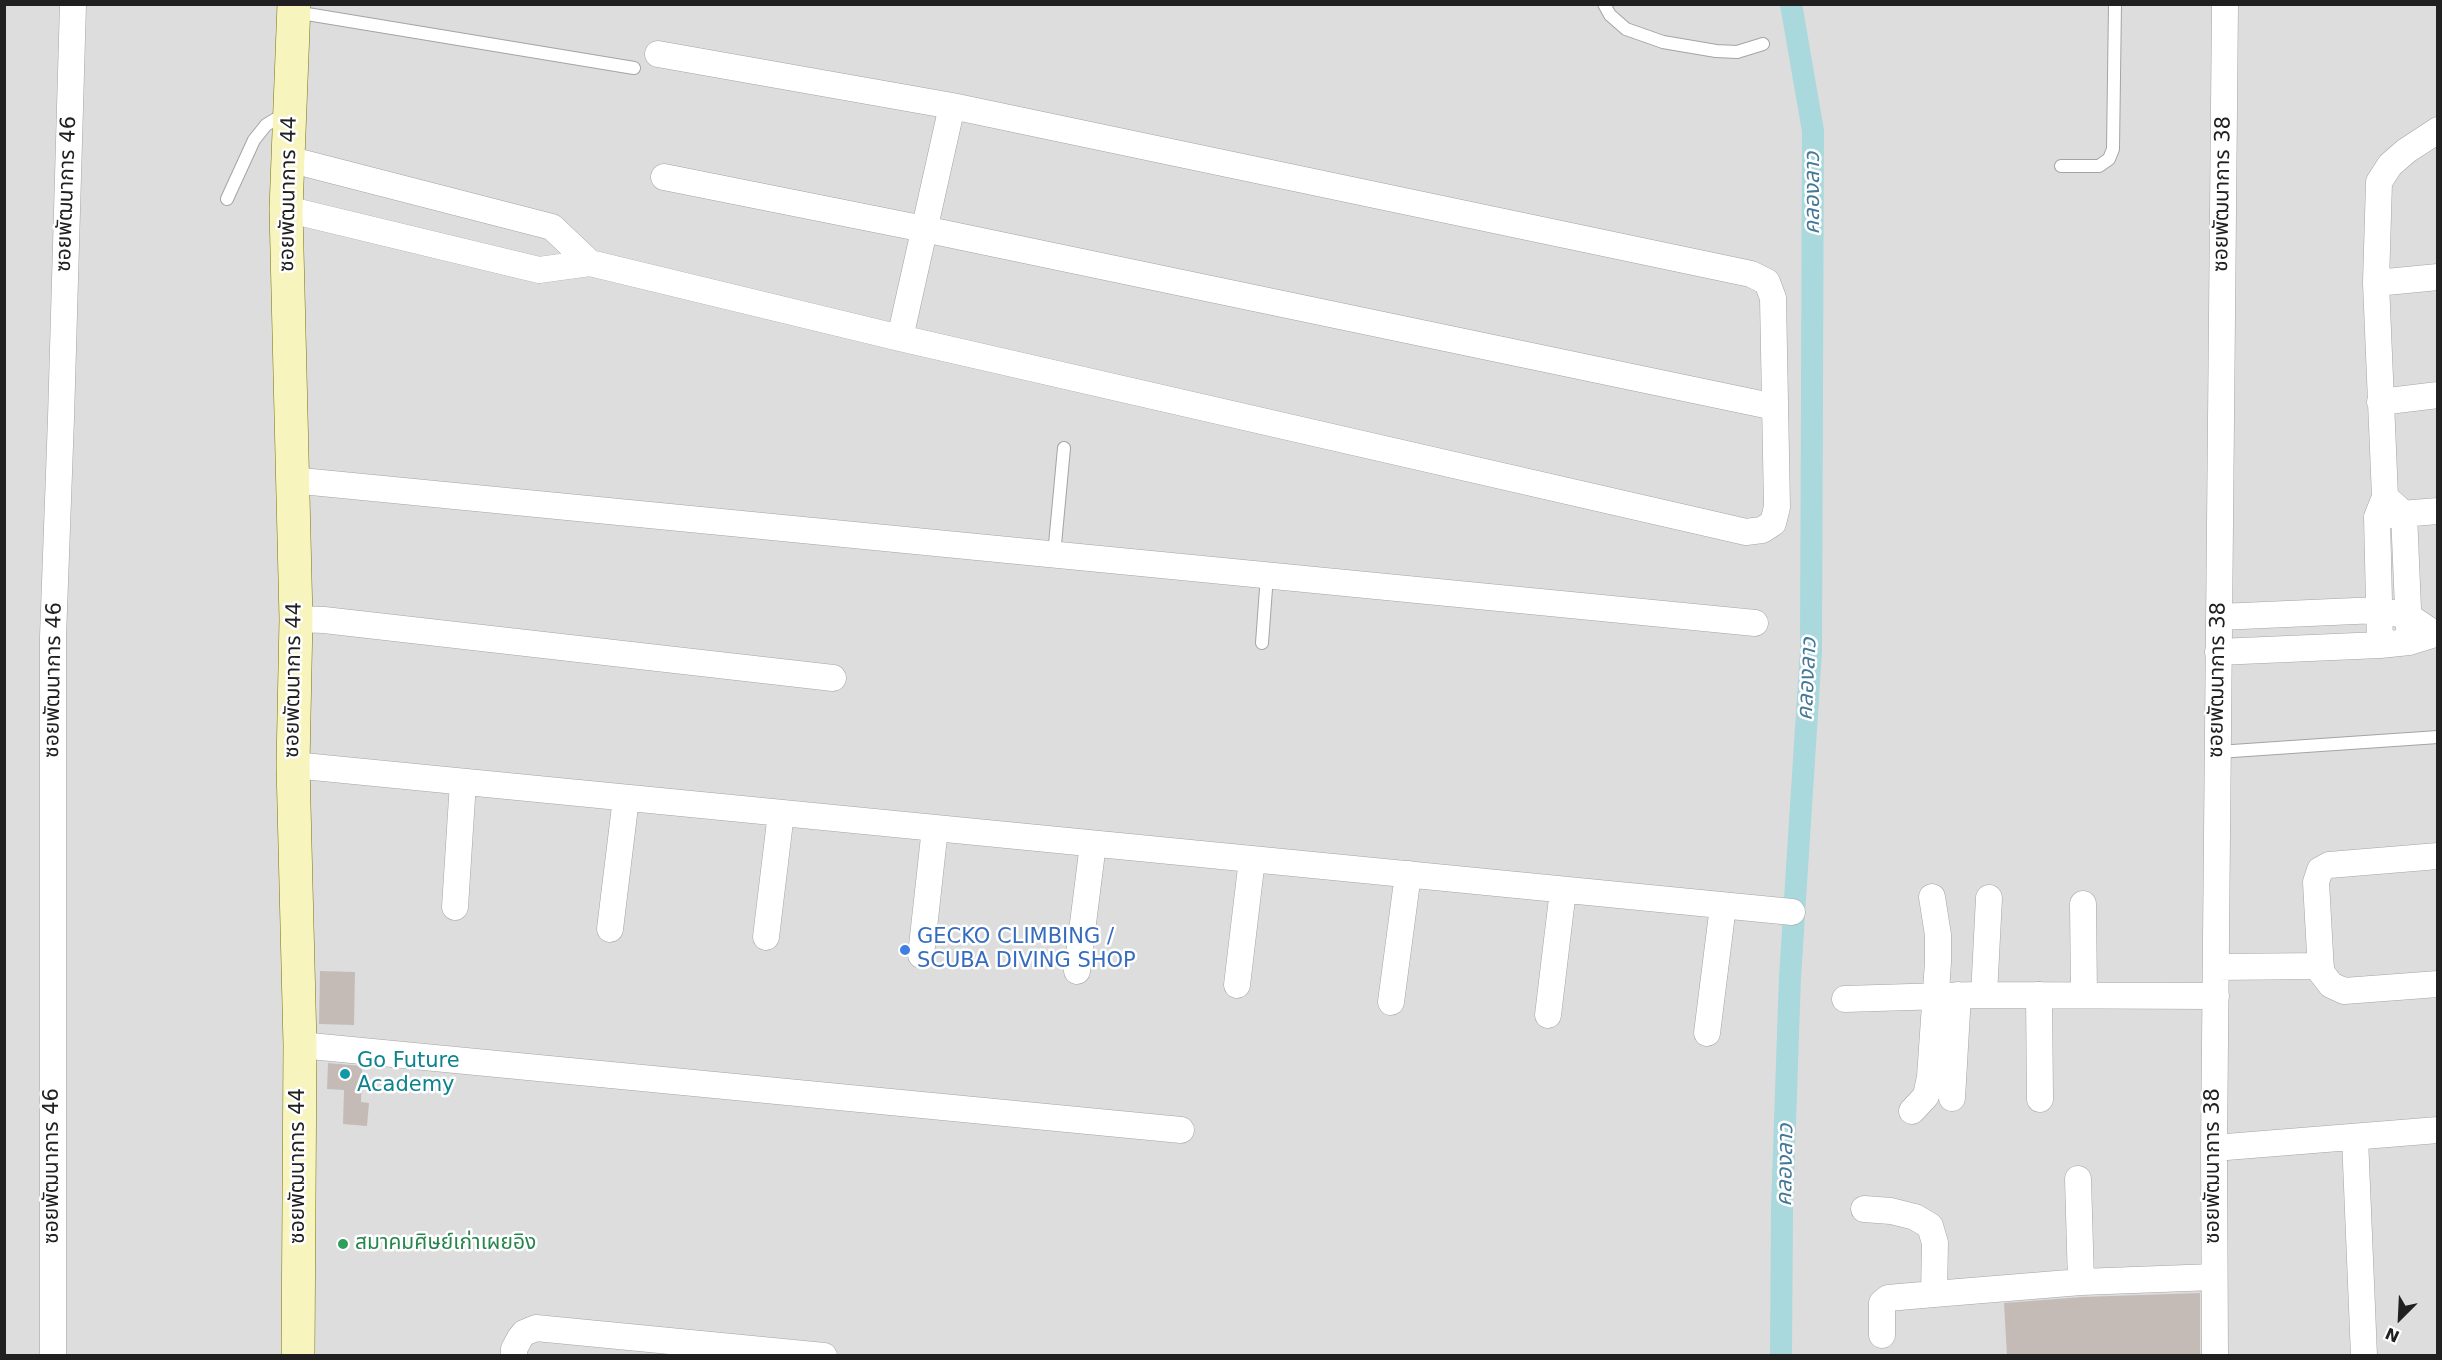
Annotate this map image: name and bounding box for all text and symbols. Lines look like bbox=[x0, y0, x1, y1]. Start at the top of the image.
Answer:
street label: ซอยพัฒนาการ 46 bbox=[52, 116, 82, 272]
street label: ซอยพัฒนาการ 44 bbox=[275, 116, 303, 272]
street label: ซอยพัฒนาการ 38 bbox=[2209, 116, 2237, 272]
water label: คลองลาว bbox=[1800, 152, 1826, 234]
street label: ซอยพัฒนาการ 46 bbox=[40, 602, 68, 758]
street label: ซอยพัฒนาการ 44 bbox=[280, 602, 308, 758]
street label: ซอยพัฒนาการ 38 bbox=[2204, 602, 2232, 758]
water label: คลองลาว bbox=[1793, 637, 1823, 721]
place label: GECKO CLIMBING / SCUBA DIVING SHOP bbox=[917, 925, 1136, 975]
marker: GECKO CLIMBING / SCUBA DIVING SHOP bbox=[898, 943, 912, 957]
place label: Go Future Academy bbox=[357, 1049, 460, 1099]
marker: Go Future Academy bbox=[338, 1067, 352, 1081]
street label: ซอยพัฒนาการ 46 bbox=[40, 1088, 66, 1244]
street label: ซอยพัฒนาการ 44 bbox=[286, 1088, 312, 1244]
street label: ซอยพัฒนาการ 38 bbox=[2201, 1088, 2227, 1244]
water label: คลองลาว bbox=[1772, 1123, 1800, 1207]
place label: สมาคมศิษย์เก่าเผยอิง bbox=[355, 1231, 536, 1257]
marker: สมาคมศิษย์เก่าเผยอิง bbox=[336, 1237, 350, 1251]
north arrow bbox=[2370, 1288, 2430, 1348]
text: N bbox=[2383, 1324, 2402, 1346]

